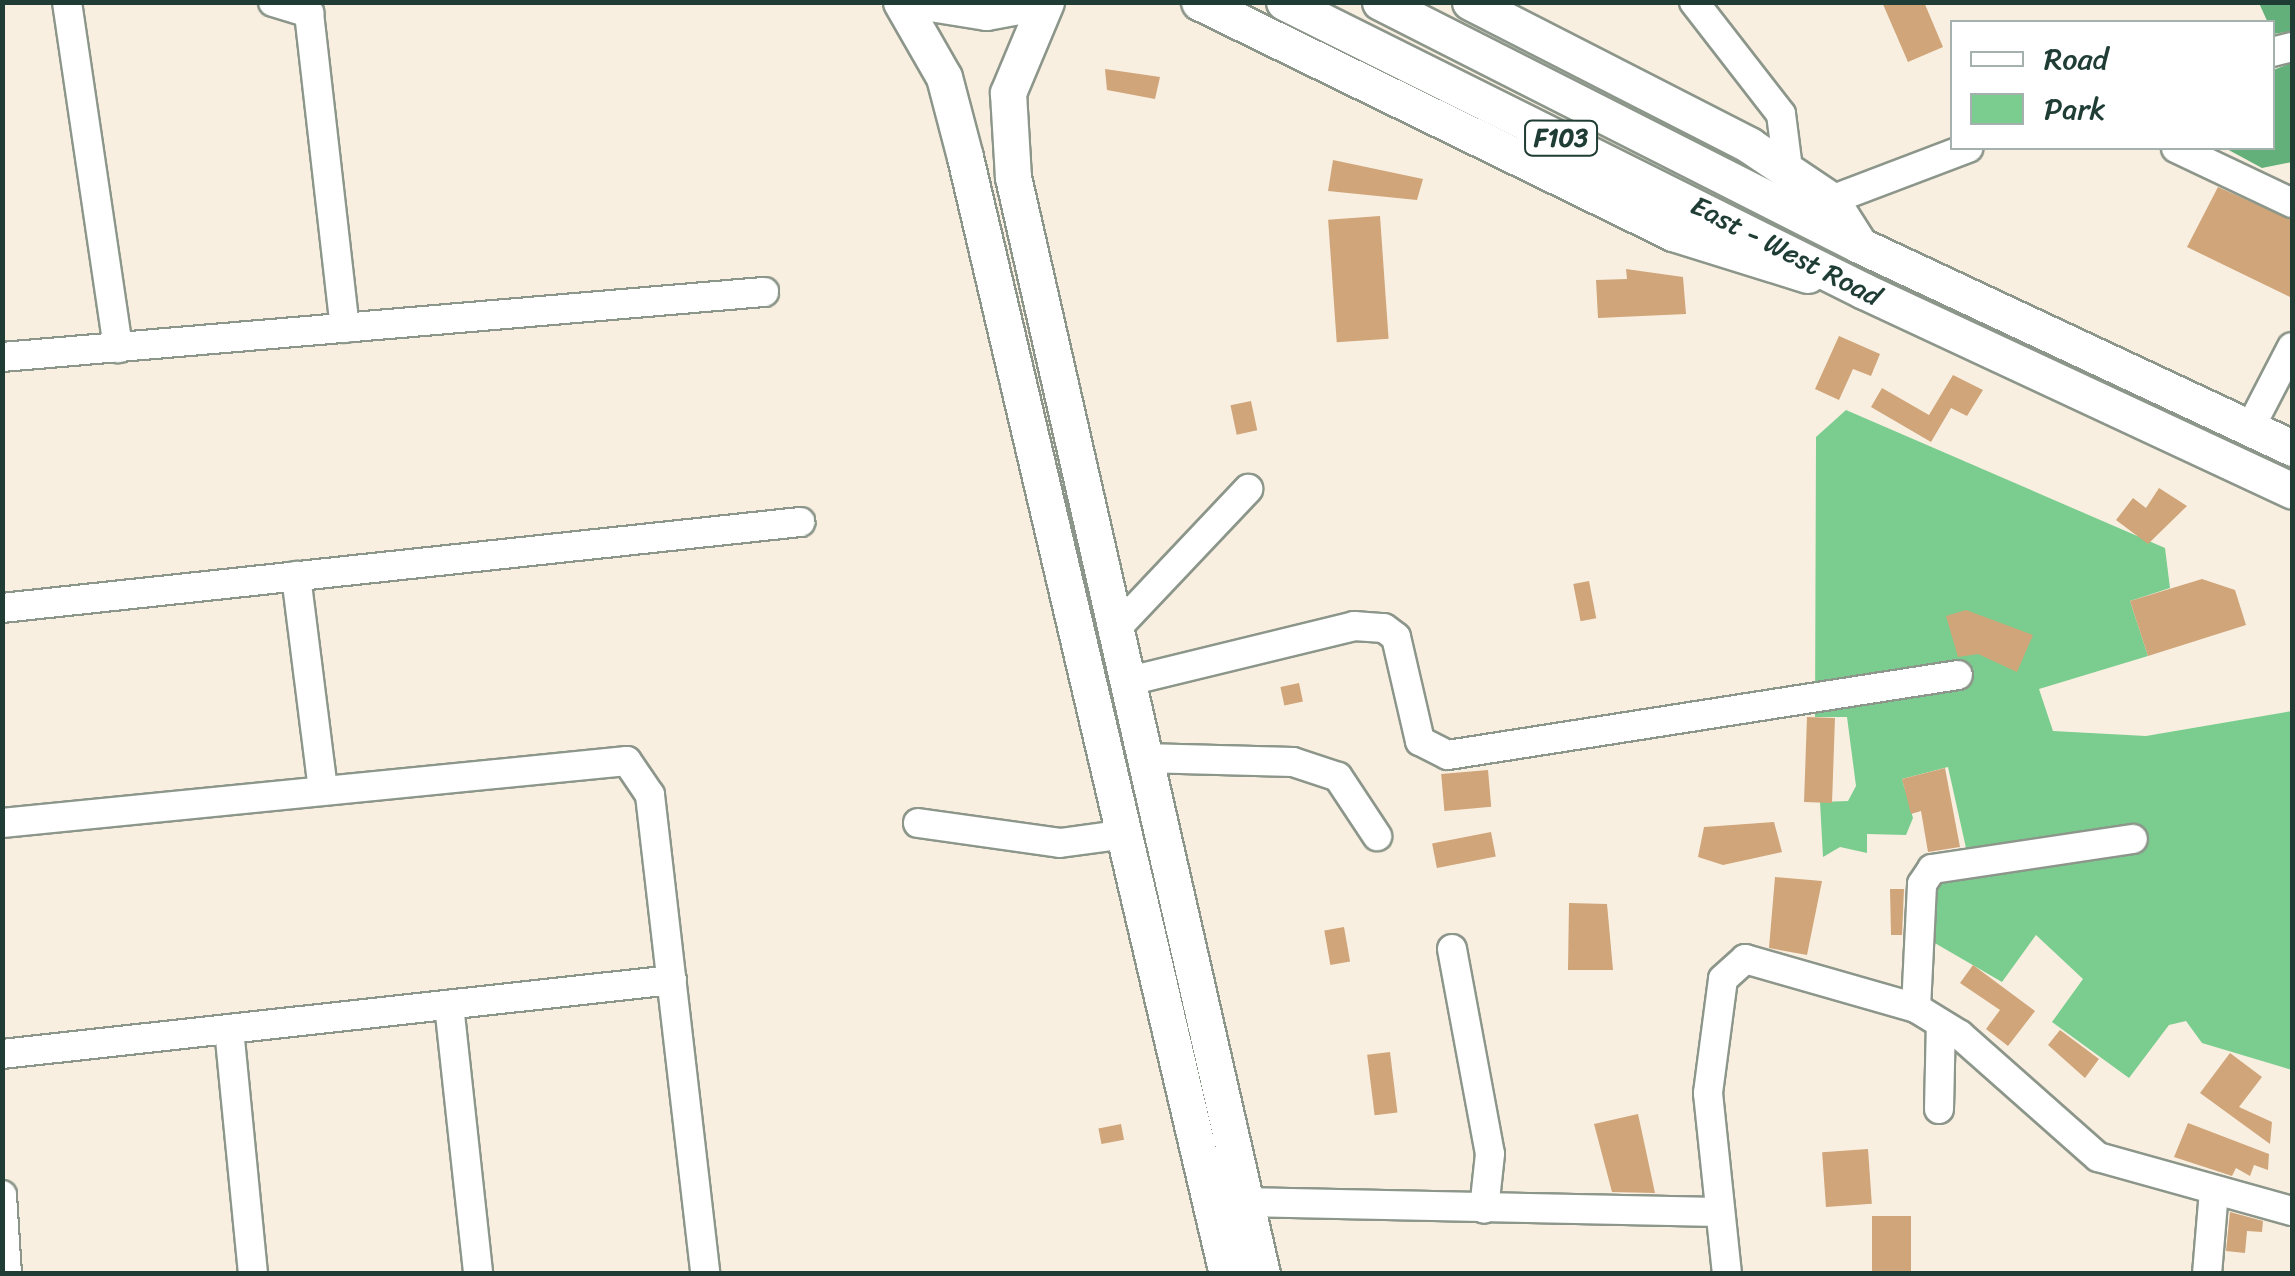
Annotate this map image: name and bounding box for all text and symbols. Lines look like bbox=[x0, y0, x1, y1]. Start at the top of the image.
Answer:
legend bbox=[1950, 20, 2275, 150]
text: Road bbox=[2044, 32, 2108, 86]
text: Park bbox=[2044, 82, 2106, 136]
road number: F103 bbox=[1524, 118, 1598, 158]
street label: East - West Road bbox=[1685, 188, 1887, 314]

